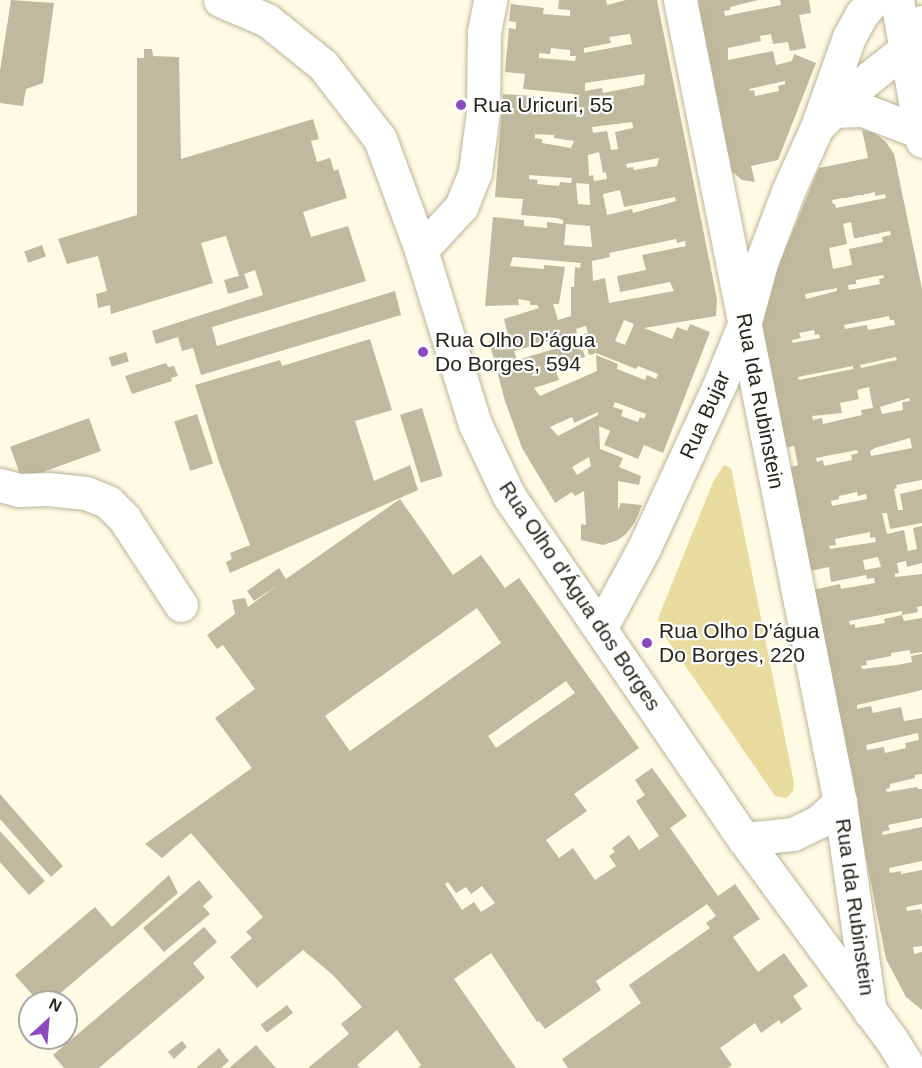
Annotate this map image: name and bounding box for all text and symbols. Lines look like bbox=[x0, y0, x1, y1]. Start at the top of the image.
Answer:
place label: Rua Uricuri, 55 bbox=[473, 92, 613, 118]
marker: Rua Uricuri, 55 bbox=[454, 98, 468, 112]
street label: Rua Ida Rubinstein bbox=[731, 311, 789, 491]
place label: Rua Olho D'água Do Borges, 594 bbox=[435, 327, 595, 377]
marker: Rua Olho D'água Do Borges, 594 bbox=[416, 345, 430, 359]
street label: Rua Bujar bbox=[674, 367, 736, 463]
street label: Rua Olho d'Água dos Borges bbox=[494, 476, 666, 716]
place label: Rua Olho D'água Do Borges, 220 bbox=[659, 618, 819, 668]
marker: Rua Olho D'água Do Borges, 220 bbox=[640, 636, 654, 650]
street label: Rua Ida Rubinstein bbox=[830, 817, 880, 997]
north arrow bbox=[18, 990, 78, 1050]
text: N bbox=[46, 995, 64, 1015]

